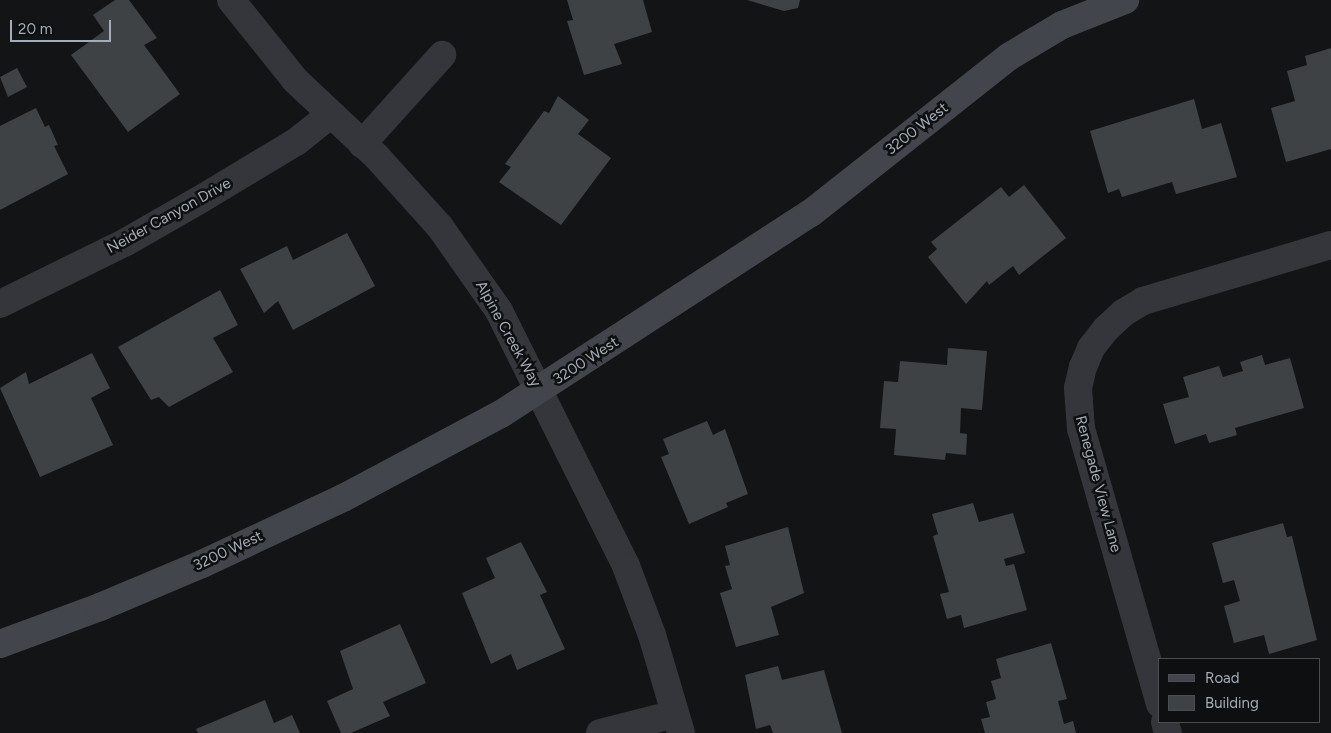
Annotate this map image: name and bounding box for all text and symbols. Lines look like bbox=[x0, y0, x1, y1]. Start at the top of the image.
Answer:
scale bar bbox=[12, 10, 114, 42]
text: 20 m bbox=[18, 20, 52, 38]
street label: 3200 West bbox=[882, 99, 952, 159]
street label: Neider Canyon Drive bbox=[104, 174, 234, 258]
street label: Alpine Creek Way bbox=[471, 278, 545, 390]
street label: 3200 West bbox=[550, 333, 622, 389]
street label: Renegade View Lane bbox=[1071, 414, 1125, 554]
street label: 3200 West bbox=[191, 527, 265, 575]
legend bbox=[1158, 658, 1321, 723]
text: Road bbox=[1205, 669, 1240, 687]
text: Building bbox=[1205, 694, 1259, 712]

